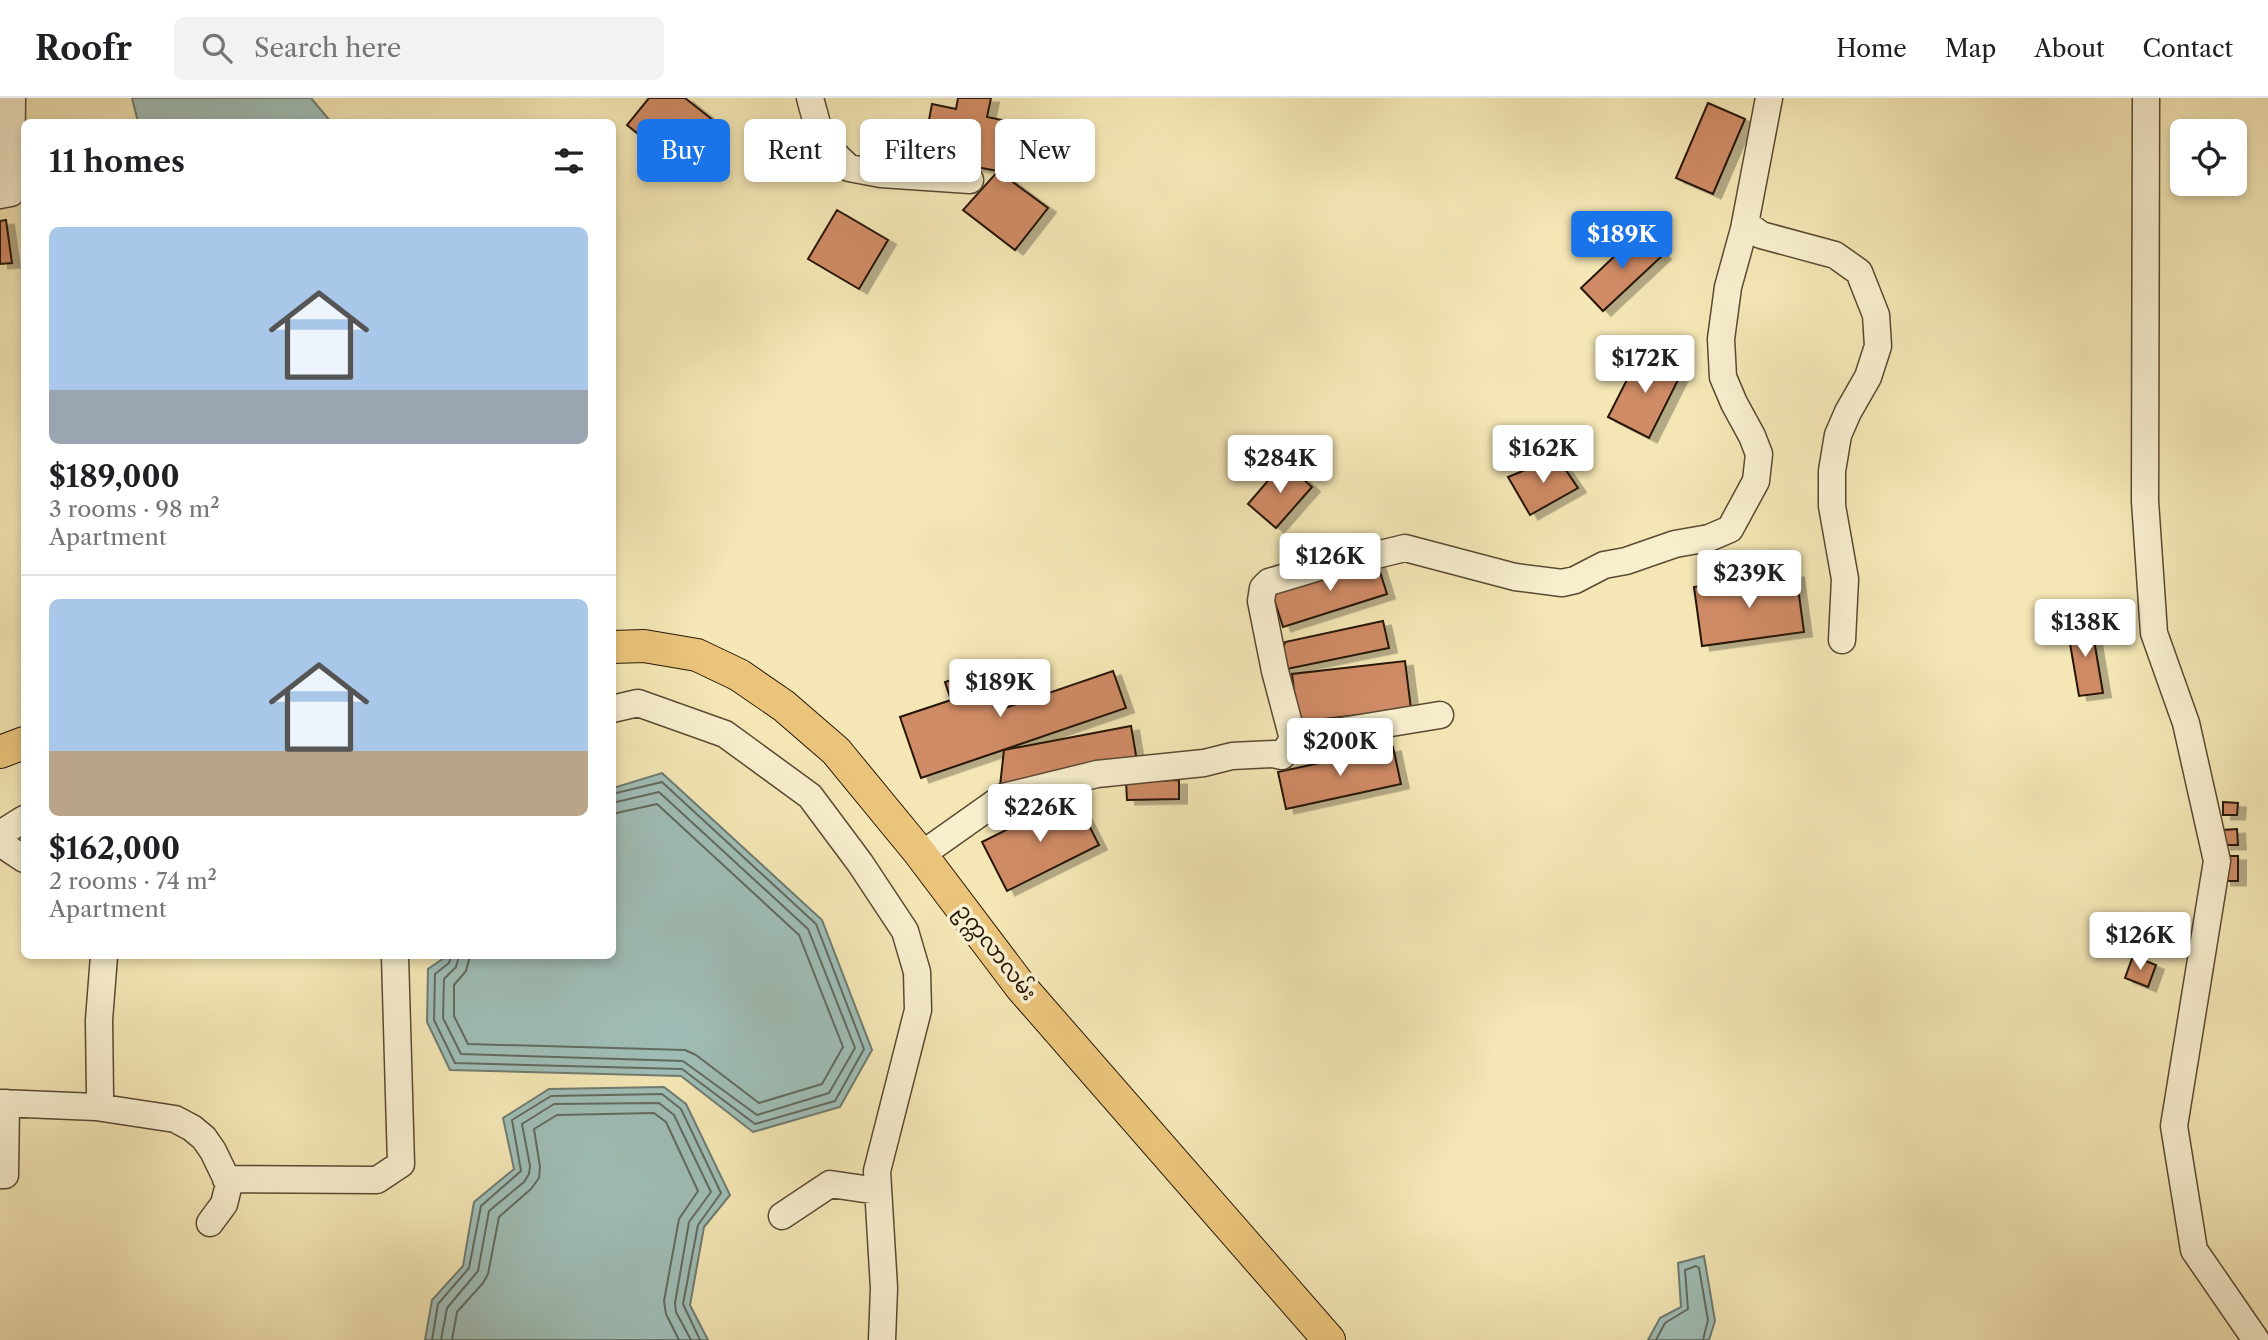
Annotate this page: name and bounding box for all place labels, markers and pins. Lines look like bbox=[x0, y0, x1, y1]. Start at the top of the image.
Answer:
pin: $189K bbox=[1573, 212, 1671, 271]
pin: $172K bbox=[1596, 336, 1694, 395]
pin: $162K bbox=[1494, 426, 1592, 485]
pin: $284K bbox=[1231, 436, 1329, 495]
pin: $126K bbox=[1281, 533, 1379, 593]
pin: $239K bbox=[1700, 550, 1798, 610]
pin: $138K bbox=[2036, 600, 2134, 659]
pin: $189K bbox=[951, 660, 1049, 719]
pin: $200K bbox=[1291, 718, 1389, 778]
pin: $226K bbox=[991, 784, 1089, 844]
pin: $126K bbox=[2091, 912, 2189, 972]

